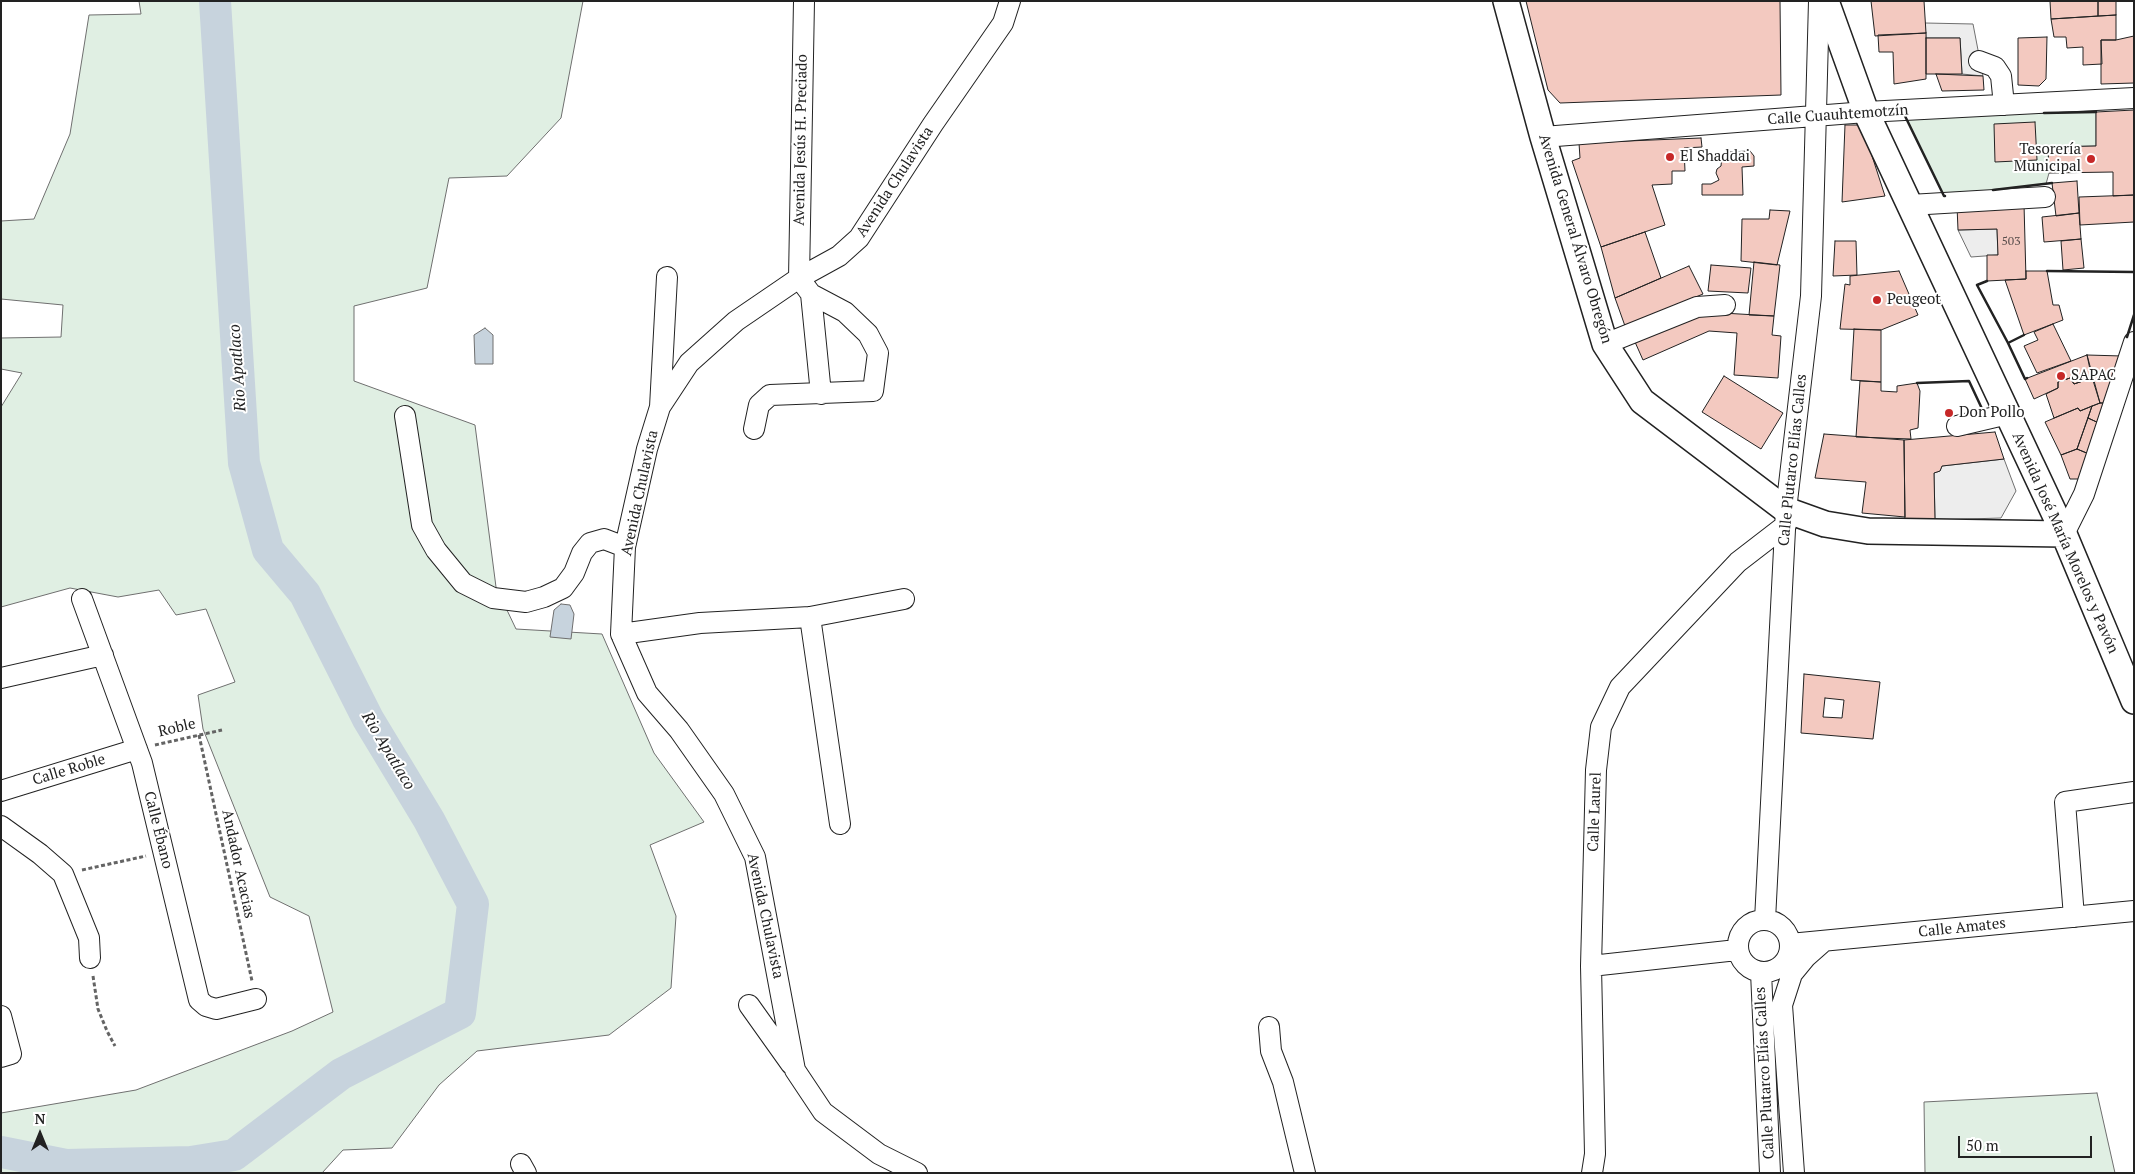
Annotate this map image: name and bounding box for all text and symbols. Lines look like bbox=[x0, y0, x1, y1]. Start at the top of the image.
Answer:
street label: Avenida Jesús H. Preciado bbox=[791, 54, 811, 226]
street label: Calle Cuauhtemotzín bbox=[1767, 101, 1909, 129]
street label: Avenida Chulavista bbox=[853, 123, 937, 241]
street label: Avenida General Álvaro Obregón bbox=[1535, 132, 1615, 346]
place label: Tesorería Municipal bbox=[2014, 141, 2081, 176]
place label: El Shaddai bbox=[1680, 148, 1750, 166]
marker: El Shaddai bbox=[1664, 151, 1676, 163]
marker: Tesorería Municipal bbox=[2085, 153, 2097, 165]
house number: 503 bbox=[2001, 235, 2021, 249]
place label: Peugeot bbox=[1887, 291, 1941, 309]
marker: Peugeot bbox=[1871, 294, 1883, 306]
water label: Rio Apatlaco bbox=[225, 324, 251, 412]
place label: SAPAC bbox=[2071, 367, 2116, 385]
marker: SAPAC bbox=[2055, 370, 2067, 382]
street label: Calle Plutarco Elías Calles bbox=[1775, 373, 1811, 547]
place label: Don Pollo bbox=[1959, 404, 2025, 422]
marker: Don Pollo bbox=[1943, 407, 1955, 419]
street label: Avenida Chulavista bbox=[618, 429, 662, 557]
street label: Avenida José María Morelos y Pavón bbox=[2008, 430, 2122, 656]
water label: Rio Apatlaco bbox=[357, 709, 419, 793]
street label: Roble bbox=[157, 715, 197, 741]
street label: Calle Roble bbox=[30, 750, 108, 790]
street label: Calle Laurel bbox=[1585, 772, 1605, 852]
street label: Calle Ébano bbox=[140, 789, 176, 871]
street label: Andador Acacias bbox=[218, 808, 258, 920]
street label: Avenida Chulavista bbox=[743, 852, 787, 980]
street label: Calle Amates bbox=[1917, 914, 2007, 942]
street label: Calle Plutarco Elías Calles bbox=[1751, 986, 1779, 1160]
north arrow bbox=[15, 1109, 65, 1159]
text: N bbox=[35, 1109, 45, 1128]
scale bar bbox=[1960, 1126, 2094, 1158]
text: 50 m bbox=[1966, 1135, 1999, 1155]

